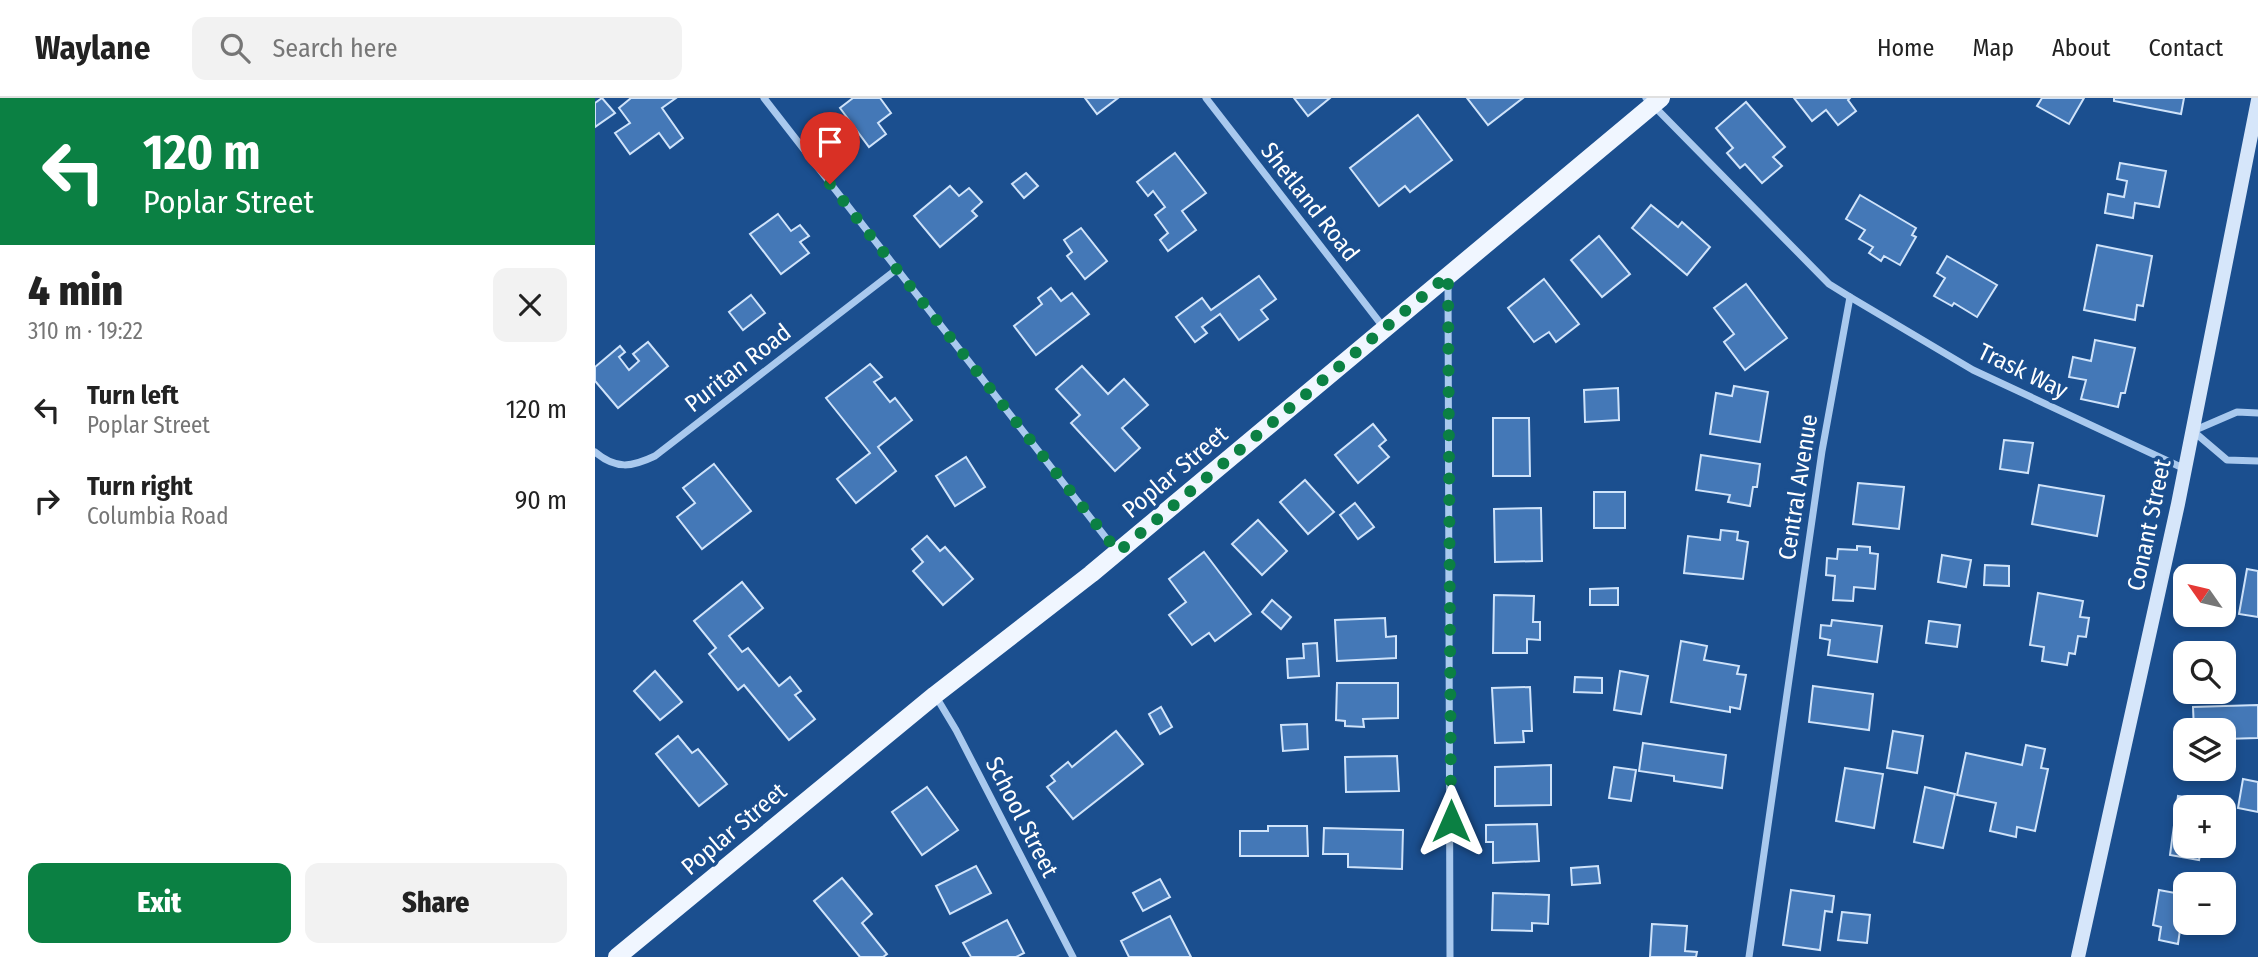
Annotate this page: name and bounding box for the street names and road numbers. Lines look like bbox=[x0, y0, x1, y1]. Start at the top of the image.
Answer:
street label: Shetland Road bbox=[1255, 137, 1365, 267]
street label: Puritan Road bbox=[680, 318, 796, 418]
street label: Trask Way bbox=[1974, 337, 2073, 405]
street label: Central Avenue bbox=[1773, 412, 1823, 562]
street label: Poplar Street bbox=[1117, 420, 1233, 524]
street label: Conant Street bbox=[2121, 456, 2177, 593]
street label: School Street bbox=[980, 752, 1064, 882]
street label: Poplar Street bbox=[676, 777, 792, 881]

